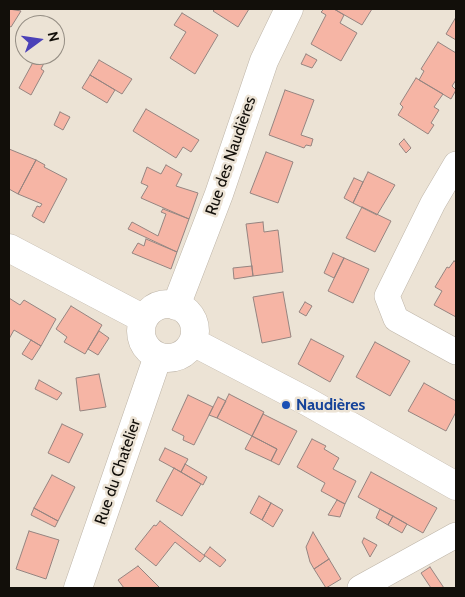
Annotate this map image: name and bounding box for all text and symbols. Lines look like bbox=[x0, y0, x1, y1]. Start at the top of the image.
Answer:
north arrow bbox=[15, 15, 65, 65]
text: N bbox=[44, 30, 64, 44]
street label: Rue des Naudières bbox=[202, 94, 260, 218]
place label: Naudières bbox=[296, 395, 365, 415]
marker: Naudières bbox=[280, 399, 292, 411]
street label: Rue du Chatelier bbox=[91, 417, 145, 527]

